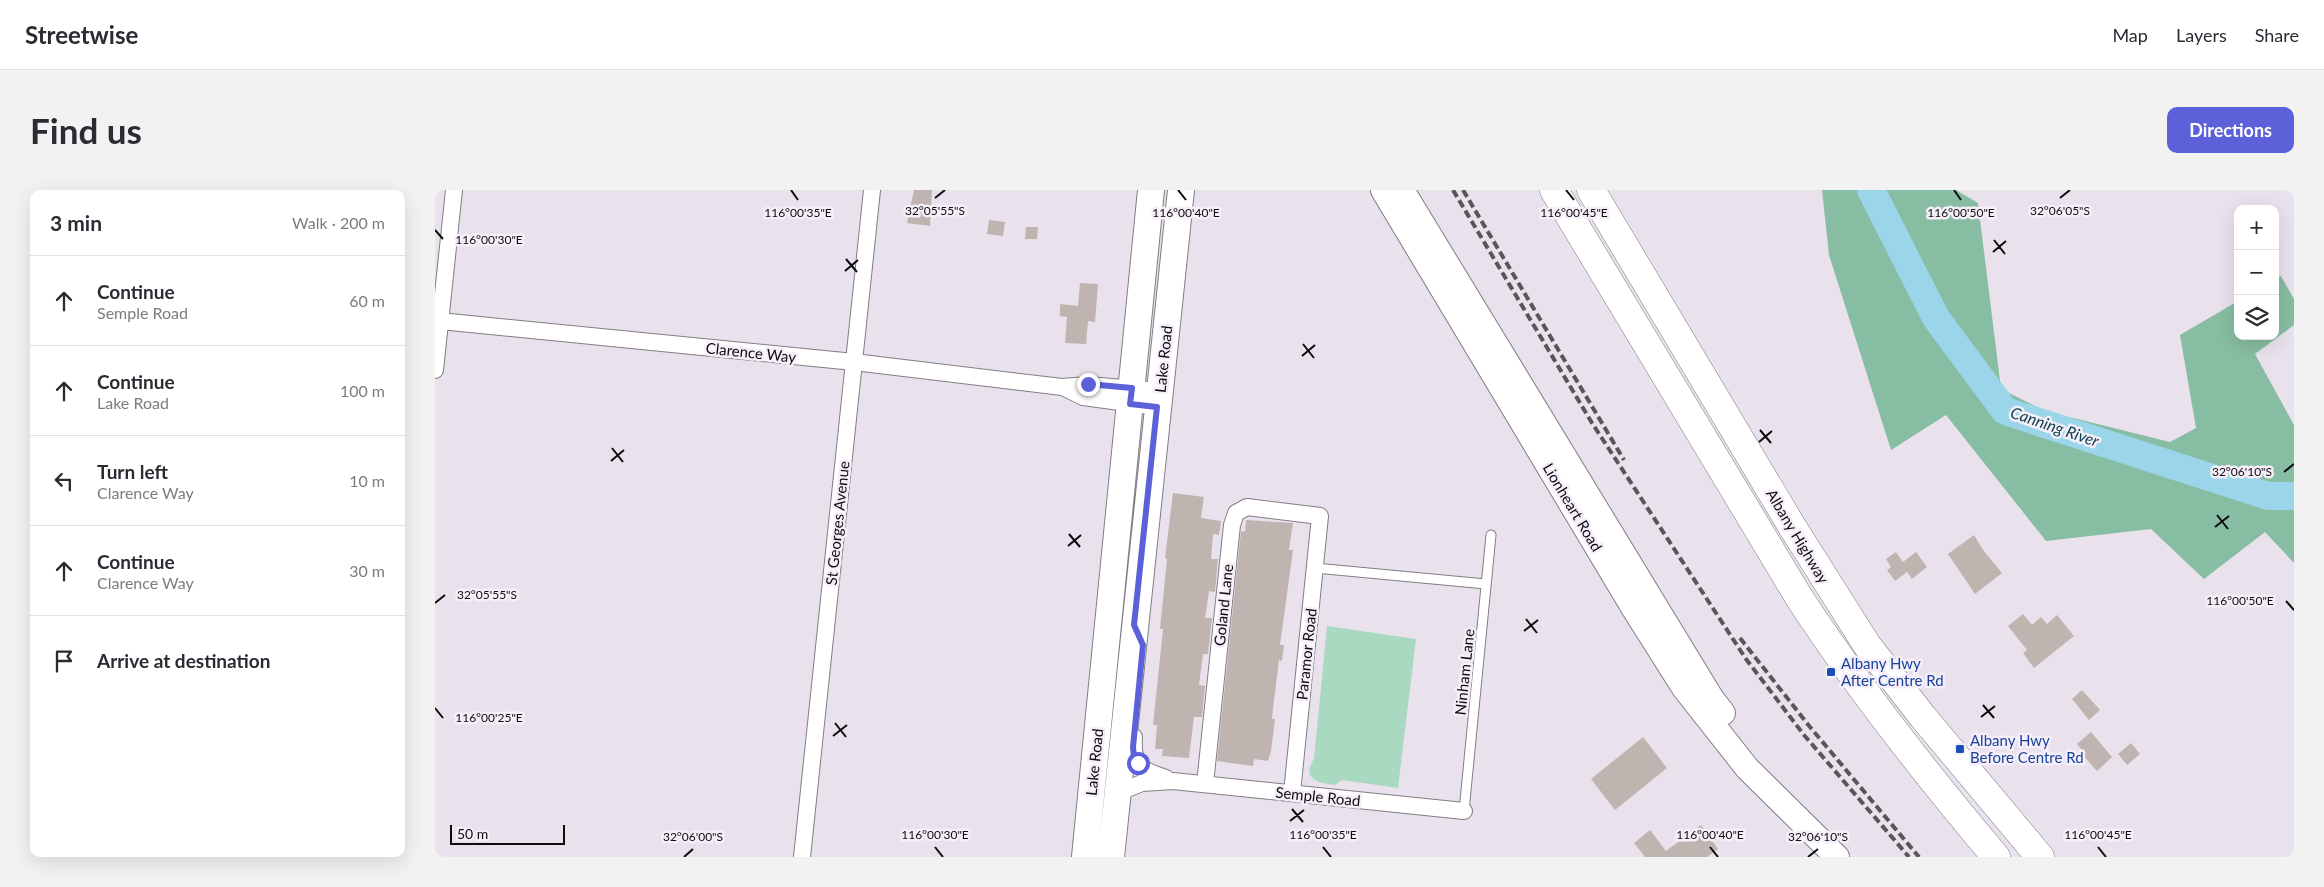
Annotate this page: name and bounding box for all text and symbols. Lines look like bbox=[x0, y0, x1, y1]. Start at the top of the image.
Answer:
text: Streetwise bbox=[25, 20, 138, 49]
text: Map bbox=[2112, 24, 2148, 46]
text: Layers bbox=[2176, 24, 2227, 46]
text: Share bbox=[2255, 24, 2299, 46]
button: Directions bbox=[2167, 107, 2294, 153]
text: Find us bbox=[30, 109, 142, 151]
text: 32°05'55"S bbox=[905, 203, 965, 218]
text: 32°06'05"S bbox=[2030, 203, 2090, 218]
text: 116°00'35"E bbox=[764, 205, 832, 220]
text: 116°00'40"E bbox=[1152, 205, 1220, 220]
text: 116°00'45"E bbox=[1540, 205, 1608, 220]
text: 116°00'50"E bbox=[1927, 205, 1995, 220]
map controls bbox=[2234, 205, 2279, 340]
button: + bbox=[2234, 205, 2279, 250]
text: 3 min bbox=[50, 210, 102, 235]
text: Walk · 200 m bbox=[292, 213, 385, 232]
text: 116°00'30"E bbox=[455, 232, 523, 247]
button: − bbox=[2234, 250, 2279, 295]
text: Continue bbox=[97, 280, 175, 303]
icon: ahead bbox=[50, 287, 78, 315]
text: 60 m bbox=[349, 291, 385, 310]
button: layers bbox=[2234, 295, 2279, 340]
text: Semple Road bbox=[97, 303, 188, 322]
street label: Lake Road bbox=[1151, 325, 1175, 393]
street label: Clarence Way bbox=[705, 338, 797, 366]
text: Continue bbox=[97, 370, 175, 393]
route end bbox=[1077, 373, 1100, 396]
icon: ahead bbox=[50, 377, 78, 405]
text: 100 m bbox=[340, 381, 385, 400]
text: Lake Road bbox=[97, 393, 169, 412]
water label: Canning River bbox=[2008, 402, 2102, 450]
text: Turn left bbox=[97, 460, 168, 483]
street label: St Georges Avenue bbox=[822, 460, 852, 586]
street label: Lionheart Road bbox=[1540, 460, 1606, 554]
text: 32°06'10"S bbox=[2212, 464, 2272, 479]
icon: left bbox=[50, 467, 78, 495]
text: 10 m bbox=[349, 471, 385, 490]
text: Clarence Way bbox=[97, 483, 194, 502]
street label: Albany Highway bbox=[1763, 486, 1833, 587]
text: Continue bbox=[97, 550, 175, 573]
icon: ahead bbox=[50, 557, 78, 585]
text: 30 m bbox=[349, 561, 385, 580]
street label: Goland Lane bbox=[1210, 563, 1236, 647]
text: Clarence Way bbox=[97, 573, 194, 592]
text: 32°05'55"S bbox=[457, 587, 517, 602]
text: 116°00'50"E bbox=[2206, 593, 2274, 608]
street label: Paramor Road bbox=[1292, 607, 1320, 701]
street label: Ninham Lane bbox=[1451, 628, 1477, 716]
icon: arrive bbox=[50, 647, 78, 675]
text: Arrive at destination bbox=[97, 649, 270, 672]
place label: Albany Hwy After Centre Rd bbox=[1841, 654, 1944, 689]
marker: Albany Hwy After Centre Rd bbox=[1825, 666, 1837, 678]
text: 116°00'25"E bbox=[455, 710, 523, 725]
street label: Lake Road bbox=[1082, 728, 1106, 796]
place label: Albany Hwy Before Centre Rd bbox=[1970, 731, 2084, 766]
marker: Albany Hwy Before Centre Rd bbox=[1954, 743, 1966, 755]
route start bbox=[1127, 752, 1150, 775]
street label: Semple Road bbox=[1275, 783, 1361, 809]
scale bar bbox=[450, 822, 565, 845]
text: 50 m bbox=[457, 825, 488, 842]
text: 116°00'30"E bbox=[901, 827, 969, 842]
text: 116°00'35"E bbox=[1289, 827, 1357, 842]
text: 116°00'40"E bbox=[1676, 827, 1744, 842]
text: 116°00'45"E bbox=[2064, 827, 2132, 842]
text: 32°06'00"S bbox=[663, 829, 723, 844]
text: 32°06'10"S bbox=[1788, 829, 1848, 844]

